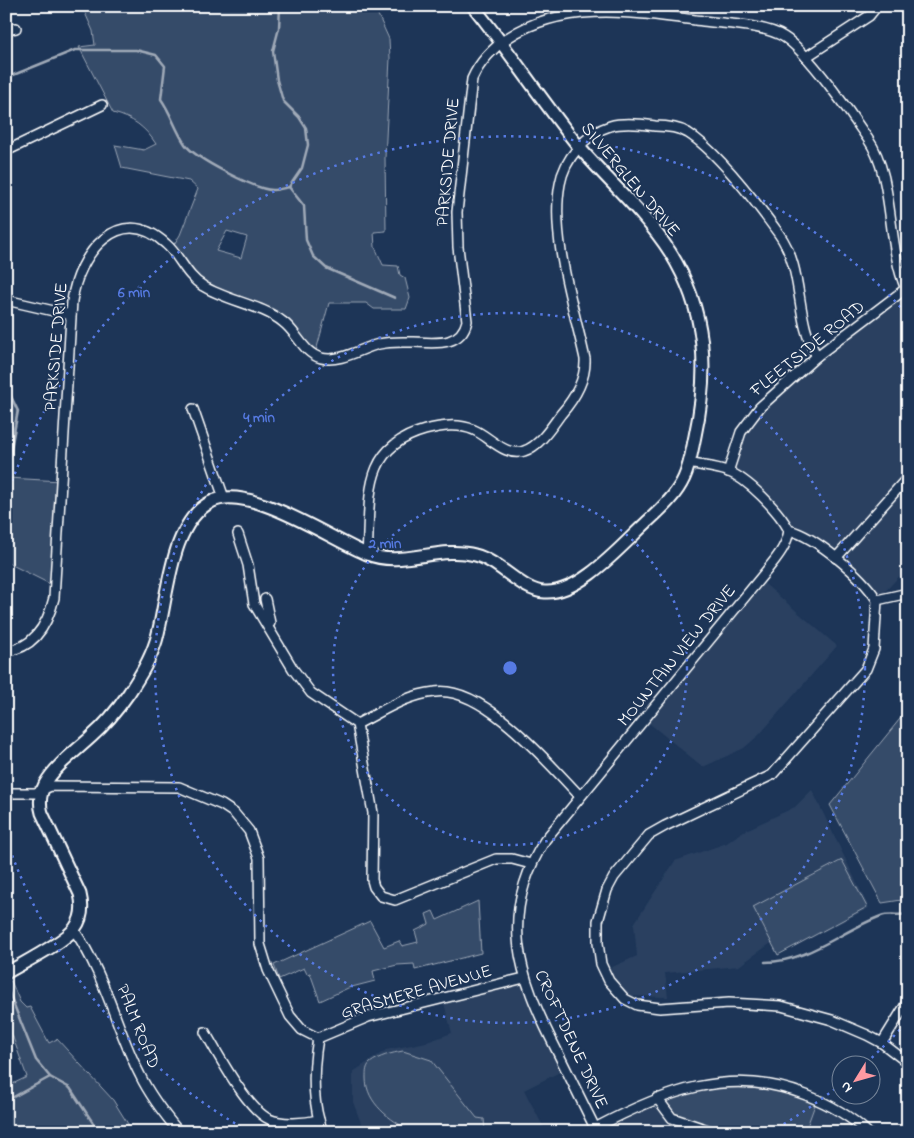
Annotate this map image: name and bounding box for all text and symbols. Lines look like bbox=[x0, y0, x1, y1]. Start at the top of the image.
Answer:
street label: PARKSIDE DRIVE bbox=[430, 97, 468, 228]
street label: SILVERGLEN DRIVE bbox=[574, 117, 685, 244]
street label: PARKSIDE DRIVE bbox=[38, 282, 76, 413]
text: 6 min bbox=[117, 282, 151, 304]
street label: FLEETSIDE ROAD bbox=[744, 295, 871, 405]
text: 4 min bbox=[242, 407, 275, 429]
text: 2 min bbox=[368, 533, 402, 555]
street label: MOUNTAIN VIEW DRIVE bbox=[612, 580, 743, 733]
centre of rings bbox=[501, 659, 519, 677]
street label: GRASMERE AVENUE bbox=[338, 959, 495, 1027]
street label: CROFTDENE DRIVE bbox=[527, 966, 614, 1114]
street label: PALM ROAD bbox=[108, 981, 166, 1073]
north arrow bbox=[832, 1056, 882, 1106]
text: N bbox=[836, 1077, 858, 1097]

